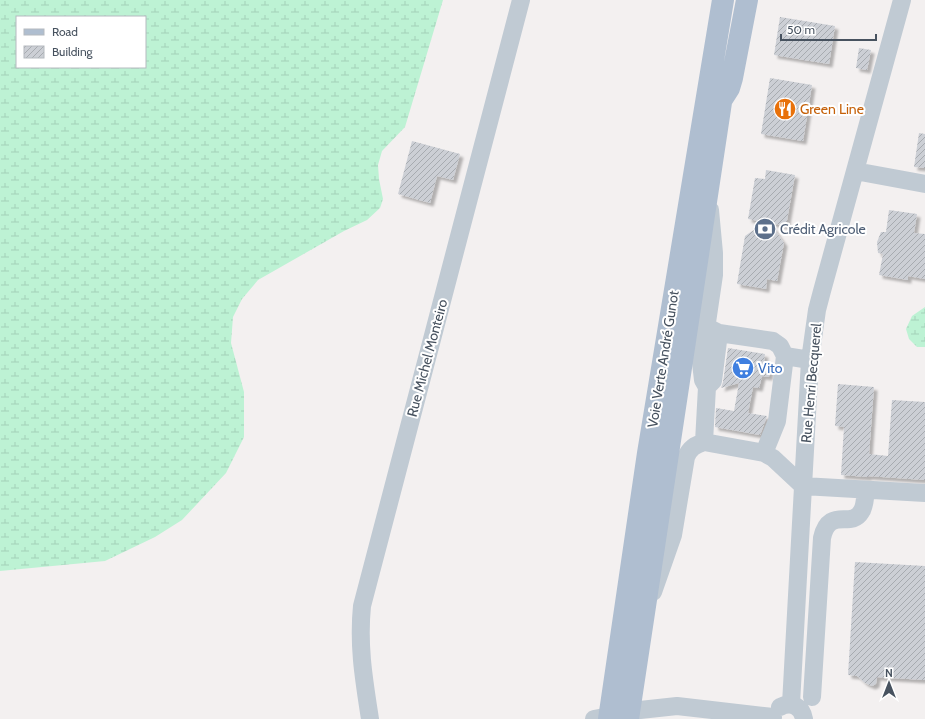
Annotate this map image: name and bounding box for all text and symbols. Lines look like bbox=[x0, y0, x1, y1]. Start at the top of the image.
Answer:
legend bbox=[16, 16, 146, 68]
scale bar bbox=[781, 16, 876, 42]
text: 50 m bbox=[787, 22, 815, 37]
text: Road bbox=[52, 24, 78, 39]
text: Building bbox=[52, 44, 94, 59]
restaurant icon: Green Line bbox=[772, 96, 798, 122]
place label: Green Line bbox=[800, 100, 864, 118]
bank icon: Crédit Agricole bbox=[752, 216, 778, 242]
place label: Crédit Agricole bbox=[780, 220, 866, 238]
street label: Voie Verte André Gunot bbox=[643, 289, 683, 429]
street label: Rue Michel Monteiro bbox=[403, 297, 451, 419]
street label: Rue Henri Becquerel bbox=[797, 322, 825, 444]
supermarket icon: Vito bbox=[730, 355, 756, 381]
place label: Vito bbox=[758, 359, 783, 377]
north arrow bbox=[869, 663, 909, 703]
text: N bbox=[885, 666, 893, 680]

